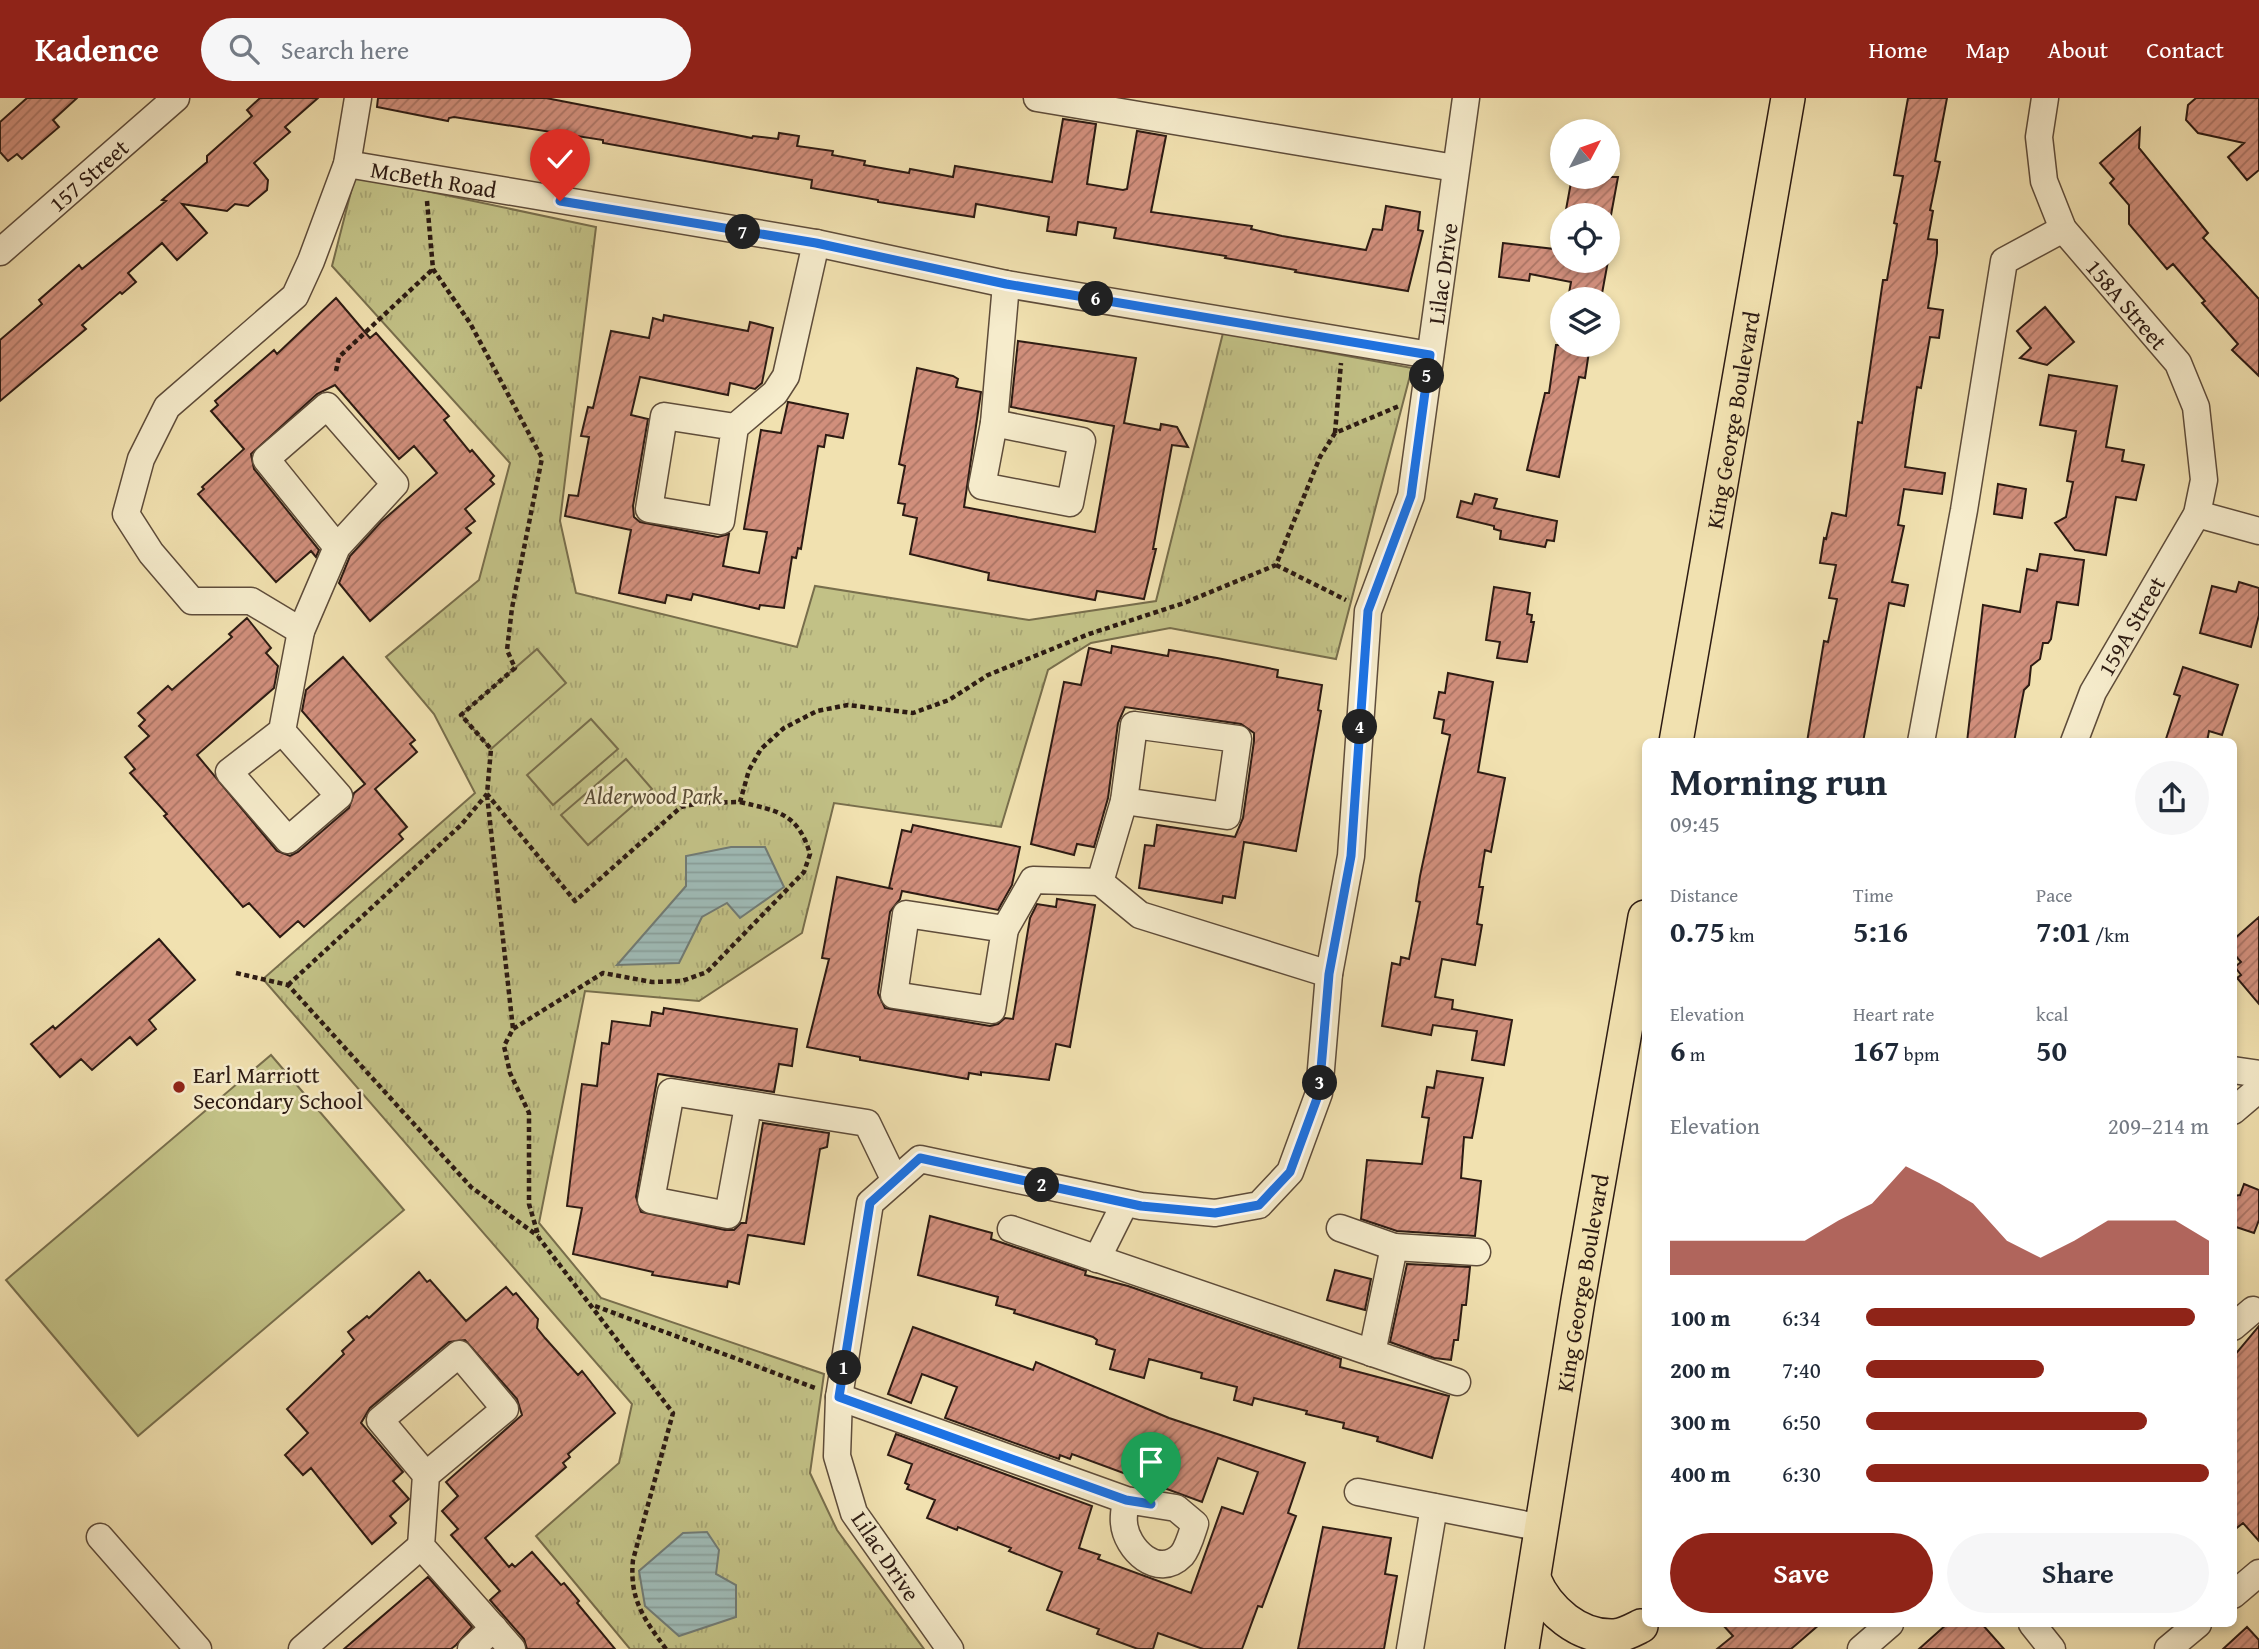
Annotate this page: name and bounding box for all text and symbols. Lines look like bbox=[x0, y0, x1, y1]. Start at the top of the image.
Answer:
search box bbox=[201, 18, 691, 81]
text: Kadence bbox=[35, 25, 159, 73]
icon: search bbox=[225, 30, 263, 68]
text: Search here bbox=[281, 30, 409, 69]
text: Home bbox=[1869, 32, 1928, 67]
text: Map bbox=[1966, 32, 2010, 67]
text: About bbox=[2048, 32, 2108, 67]
text: Contact bbox=[2146, 32, 2224, 67]
north arrow bbox=[1550, 119, 1620, 189]
map controls bbox=[1550, 119, 1620, 357]
pin bbox=[530, 129, 590, 201]
street label: 157 Street bbox=[41, 131, 135, 219]
icon: check bbox=[541, 140, 579, 178]
street label: McBeth Road bbox=[368, 152, 500, 206]
button: locate bbox=[1550, 203, 1620, 273]
pin: 7 bbox=[726, 214, 760, 250]
text: 7 bbox=[738, 217, 747, 245]
street label: Lilac Drive bbox=[1418, 221, 1465, 326]
street label: 158A Street bbox=[2079, 251, 2176, 357]
pin: 6 bbox=[1078, 282, 1114, 316]
text: 6 bbox=[1091, 284, 1100, 312]
button: layers bbox=[1550, 287, 1620, 357]
street label: King George Boulevard bbox=[1697, 308, 1767, 531]
pin: 5 bbox=[1410, 358, 1444, 394]
text: 5 bbox=[1422, 361, 1431, 389]
street label: 159A Street bbox=[2089, 570, 2173, 682]
pin: 4 bbox=[1342, 710, 1378, 744]
text: 4 bbox=[1355, 712, 1364, 740]
text: Morning run bbox=[1670, 753, 1887, 809]
button: share bbox=[2135, 761, 2209, 835]
park label: Alderwood Park bbox=[583, 779, 723, 812]
text: 09:45 bbox=[1670, 807, 1720, 840]
text: Distance bbox=[1670, 881, 1738, 909]
text: Time bbox=[1853, 881, 1893, 909]
text: Pace bbox=[2036, 881, 2073, 909]
text: 0.75 bbox=[1670, 909, 1725, 953]
text: 5:16 bbox=[1853, 909, 1908, 953]
text: 7:01 bbox=[2036, 909, 2091, 953]
text: km bbox=[1725, 921, 1754, 949]
text: /km bbox=[2091, 921, 2129, 949]
text: Elevation bbox=[1670, 1000, 1744, 1028]
text: Heart rate bbox=[1853, 1000, 1934, 1028]
text: kcal bbox=[2036, 1000, 2068, 1028]
text: 6 bbox=[1670, 1028, 1686, 1072]
text: 167 bbox=[1853, 1028, 1900, 1072]
text: 50 bbox=[2036, 1028, 2067, 1072]
text: m bbox=[1686, 1040, 1705, 1068]
text: bpm bbox=[1900, 1040, 1939, 1068]
place label: Earl Marriott Secondary School bbox=[193, 1058, 363, 1117]
pin: 3 bbox=[1302, 1066, 1338, 1100]
text: 3 bbox=[1315, 1068, 1324, 1096]
marker: Earl Marriott Secondary School bbox=[171, 1079, 187, 1095]
text: Elevation bbox=[1670, 1109, 1760, 1142]
text: 209–214 m bbox=[2108, 1109, 2209, 1142]
pin: 2 bbox=[1024, 1168, 1060, 1202]
text: 2 bbox=[1037, 1170, 1046, 1198]
street label: King George Boulevard bbox=[1547, 1171, 1616, 1394]
text: 100 m bbox=[1670, 1301, 1731, 1334]
text: 6:34 bbox=[1782, 1301, 1821, 1334]
pin: 1 bbox=[826, 1350, 862, 1386]
text: 1 bbox=[839, 1353, 848, 1381]
text: 200 m bbox=[1670, 1353, 1731, 1386]
text: 7:40 bbox=[1782, 1353, 1821, 1386]
text: 300 m bbox=[1670, 1405, 1731, 1438]
text: 6:50 bbox=[1782, 1405, 1821, 1438]
pin bbox=[1121, 1432, 1181, 1504]
icon: arrive bbox=[1132, 1443, 1170, 1481]
text: 400 m bbox=[1670, 1457, 1731, 1490]
text: 6:30 bbox=[1782, 1457, 1821, 1490]
street label: Lilac Drive bbox=[844, 1505, 928, 1607]
button: Save bbox=[1670, 1533, 1933, 1613]
button: Share bbox=[1947, 1533, 2209, 1613]

